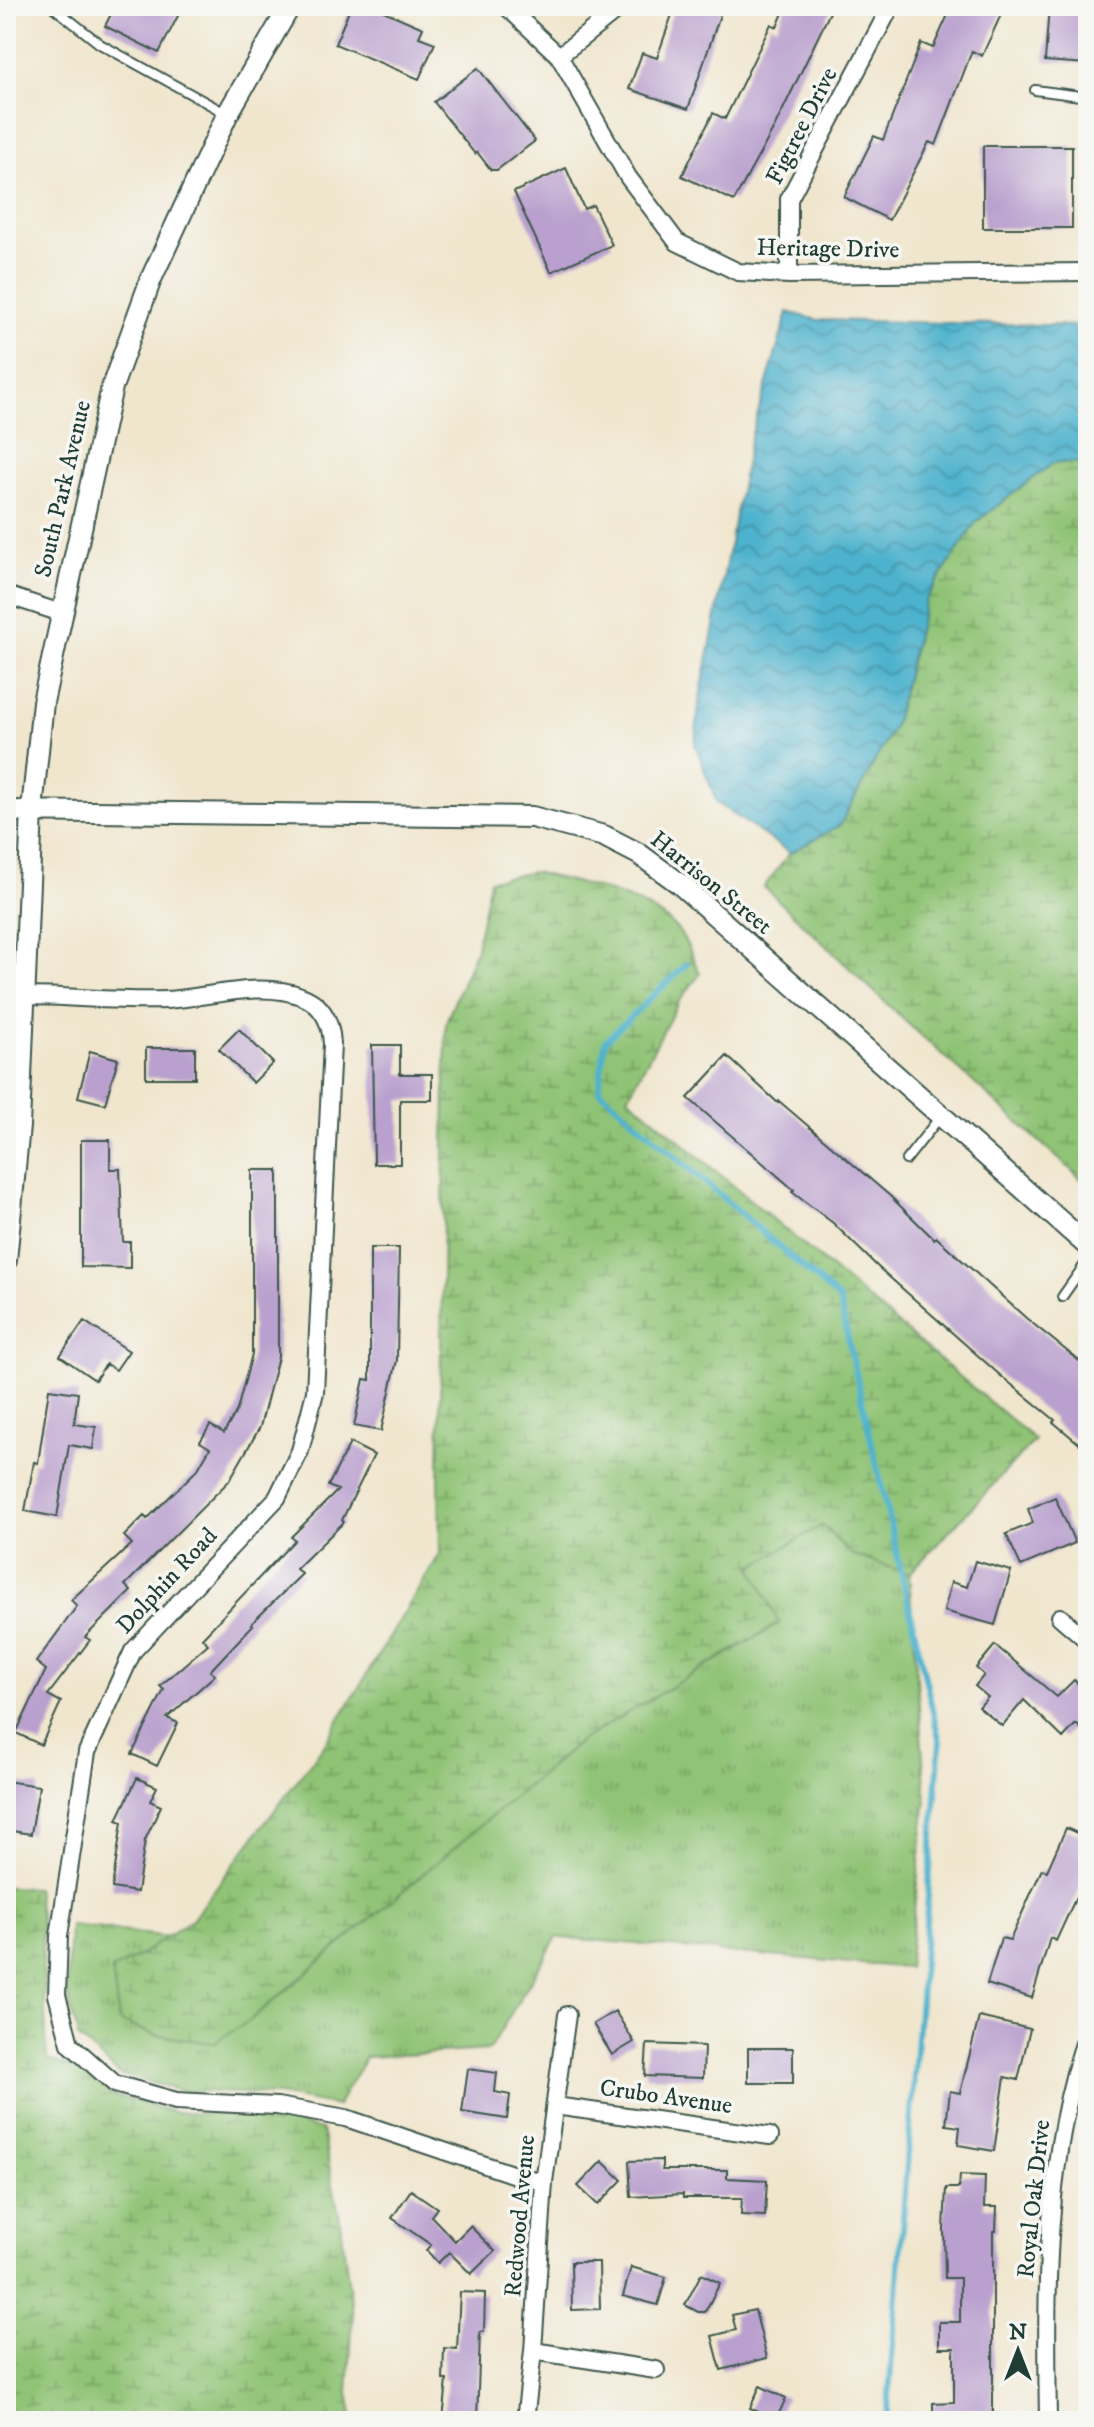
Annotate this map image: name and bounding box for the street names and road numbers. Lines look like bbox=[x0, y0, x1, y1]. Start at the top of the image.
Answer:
street label: Figtree Drive bbox=[760, 62, 844, 190]
street label: Heritage Drive bbox=[756, 233, 900, 265]
street label: South Park Avenue bbox=[28, 398, 98, 580]
street label: Harrison Street bbox=[644, 825, 778, 942]
street label: Dolphin Road bbox=[110, 1521, 224, 1641]
street label: Crubo Avenue bbox=[598, 2073, 734, 2121]
street label: Royal Oak Drive bbox=[1011, 2118, 1057, 2280]
street label: Redwood Avenue bbox=[498, 2134, 542, 2298]

